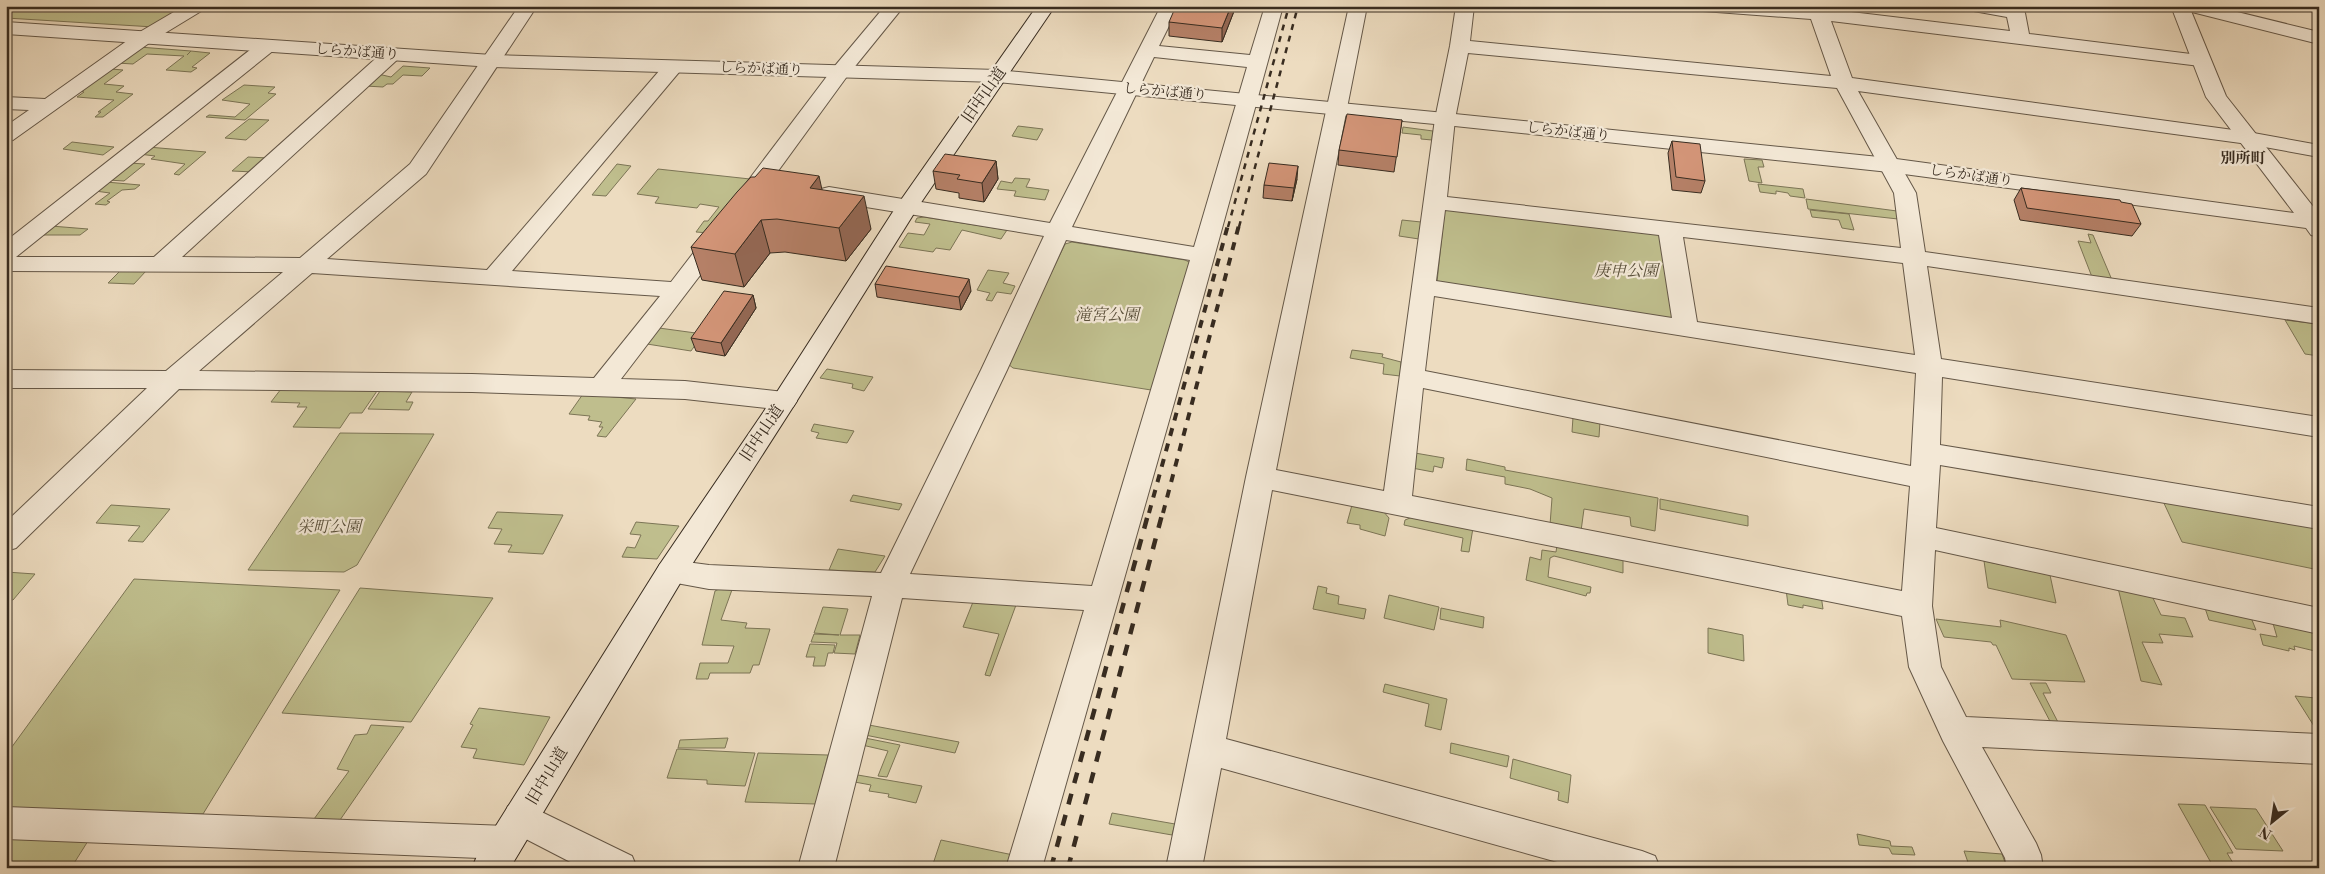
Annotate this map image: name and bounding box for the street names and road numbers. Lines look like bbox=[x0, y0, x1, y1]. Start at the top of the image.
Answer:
street label: しらかば通り bbox=[314, 40, 400, 64]
street label: しらかば通り bbox=[719, 59, 803, 79]
street label: 旧中山道 bbox=[957, 63, 1011, 127]
street label: しらかば通り bbox=[1122, 79, 1208, 105]
street label: しらかば通り bbox=[1525, 119, 1611, 145]
street label: しらかば通り bbox=[1928, 161, 2014, 191]
street label: 旧中山道 bbox=[736, 401, 788, 465]
street label: 旧中山道 bbox=[522, 743, 572, 809]

